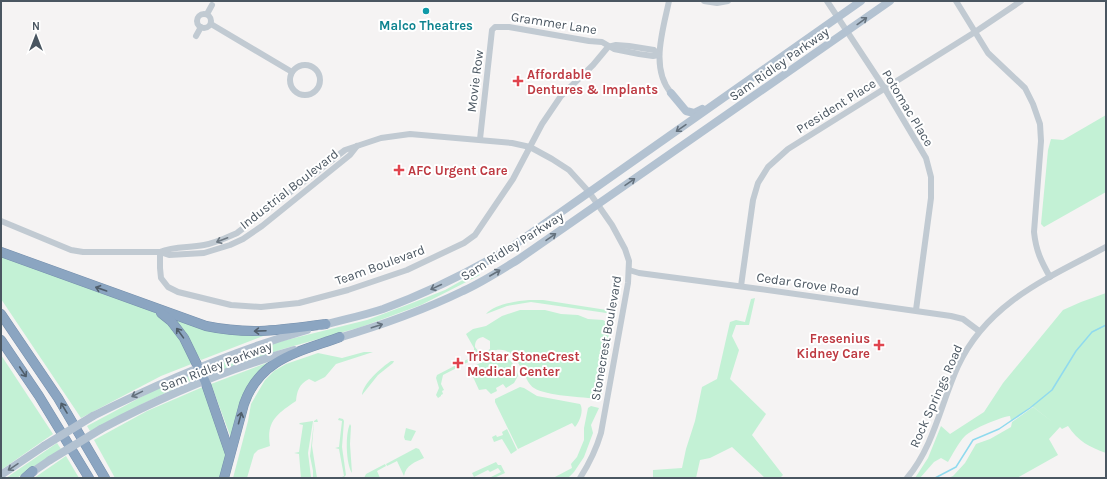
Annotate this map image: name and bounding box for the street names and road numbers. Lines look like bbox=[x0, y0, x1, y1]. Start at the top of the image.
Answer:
street label: Grammer Lane bbox=[510, 9, 598, 37]
street label: Sam Ridley Parkway bbox=[726, 24, 832, 104]
street label: Movie Row bbox=[464, 48, 486, 113]
street label: Potomac Place bbox=[879, 67, 937, 149]
street label: President Place bbox=[793, 75, 879, 136]
street label: Industrial Boulevard bbox=[237, 146, 341, 232]
street label: Sam Ridley Parkway bbox=[458, 208, 566, 284]
street label: Team Boulevard bbox=[333, 242, 427, 288]
street label: Cedar Grove Road bbox=[756, 269, 860, 299]
street label: Stonecrest Boulevard bbox=[588, 274, 624, 402]
street label: Sam Ridley Parkway bbox=[158, 338, 274, 394]
street label: Rock Springs Road bbox=[907, 342, 965, 450]

